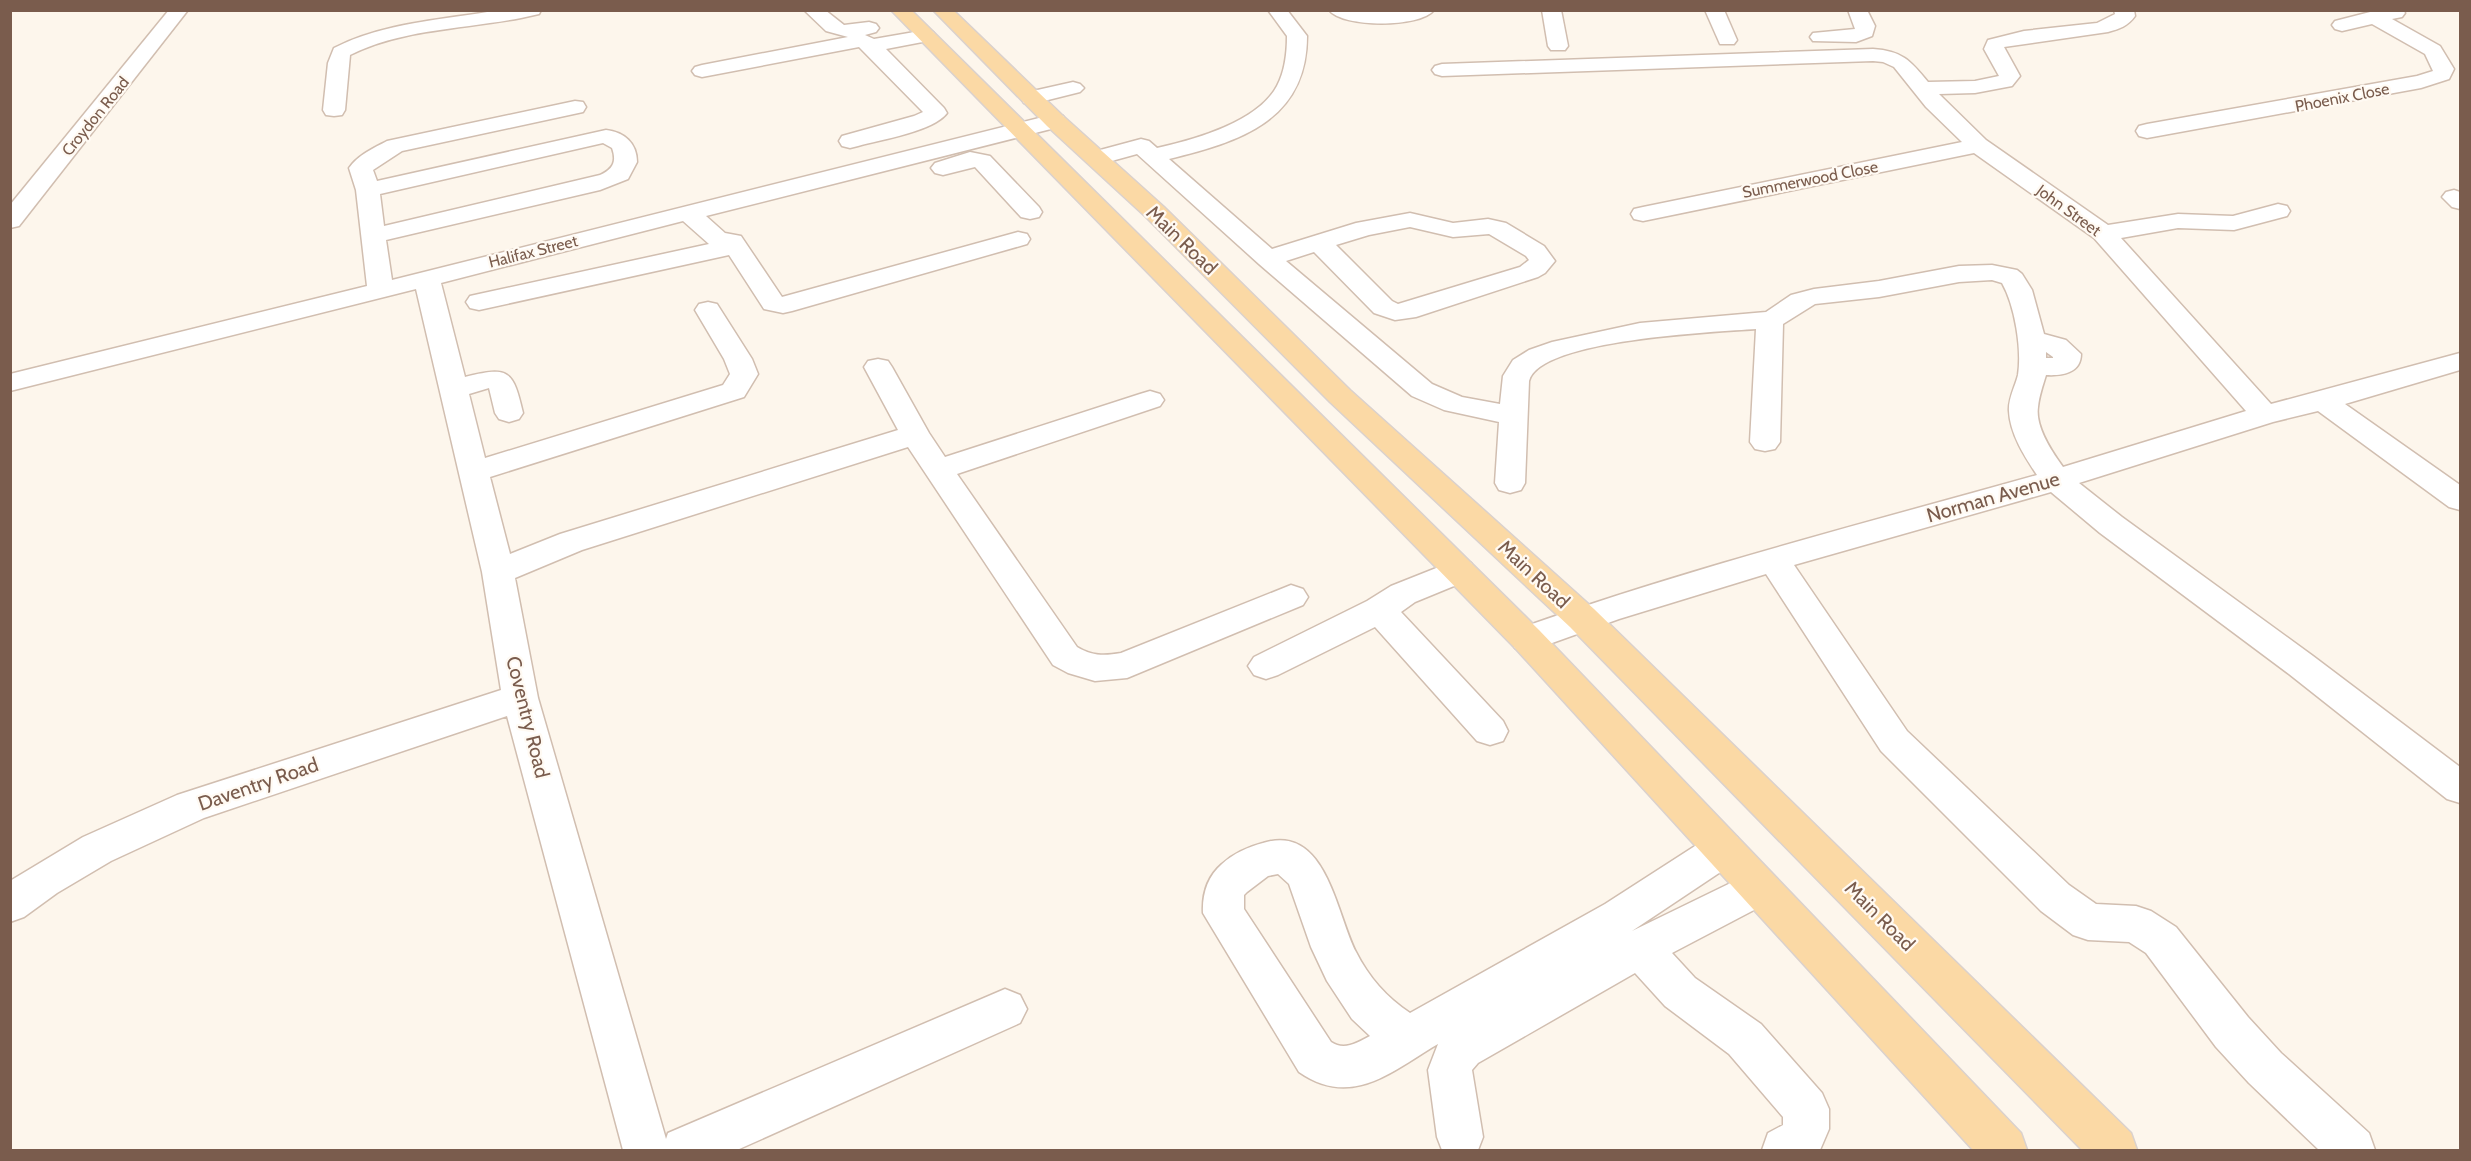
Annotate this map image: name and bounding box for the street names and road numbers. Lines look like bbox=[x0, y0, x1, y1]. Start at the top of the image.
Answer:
street label: Croydon Road bbox=[58, 73, 133, 160]
street label: Phoenix Close bbox=[2293, 79, 2391, 116]
street label: Summerwood Close bbox=[1741, 157, 1880, 202]
street label: John Street bbox=[2032, 180, 2105, 240]
street label: Main Road bbox=[1142, 200, 1222, 280]
street label: Halifax Street bbox=[487, 231, 580, 272]
street label: Norman Avenue bbox=[1924, 467, 2062, 527]
street label: Main Road bbox=[1493, 535, 1575, 613]
street label: Coventry Road bbox=[501, 654, 555, 780]
street label: Daventry Road bbox=[195, 752, 321, 816]
street label: Main Road bbox=[1840, 876, 1920, 956]

